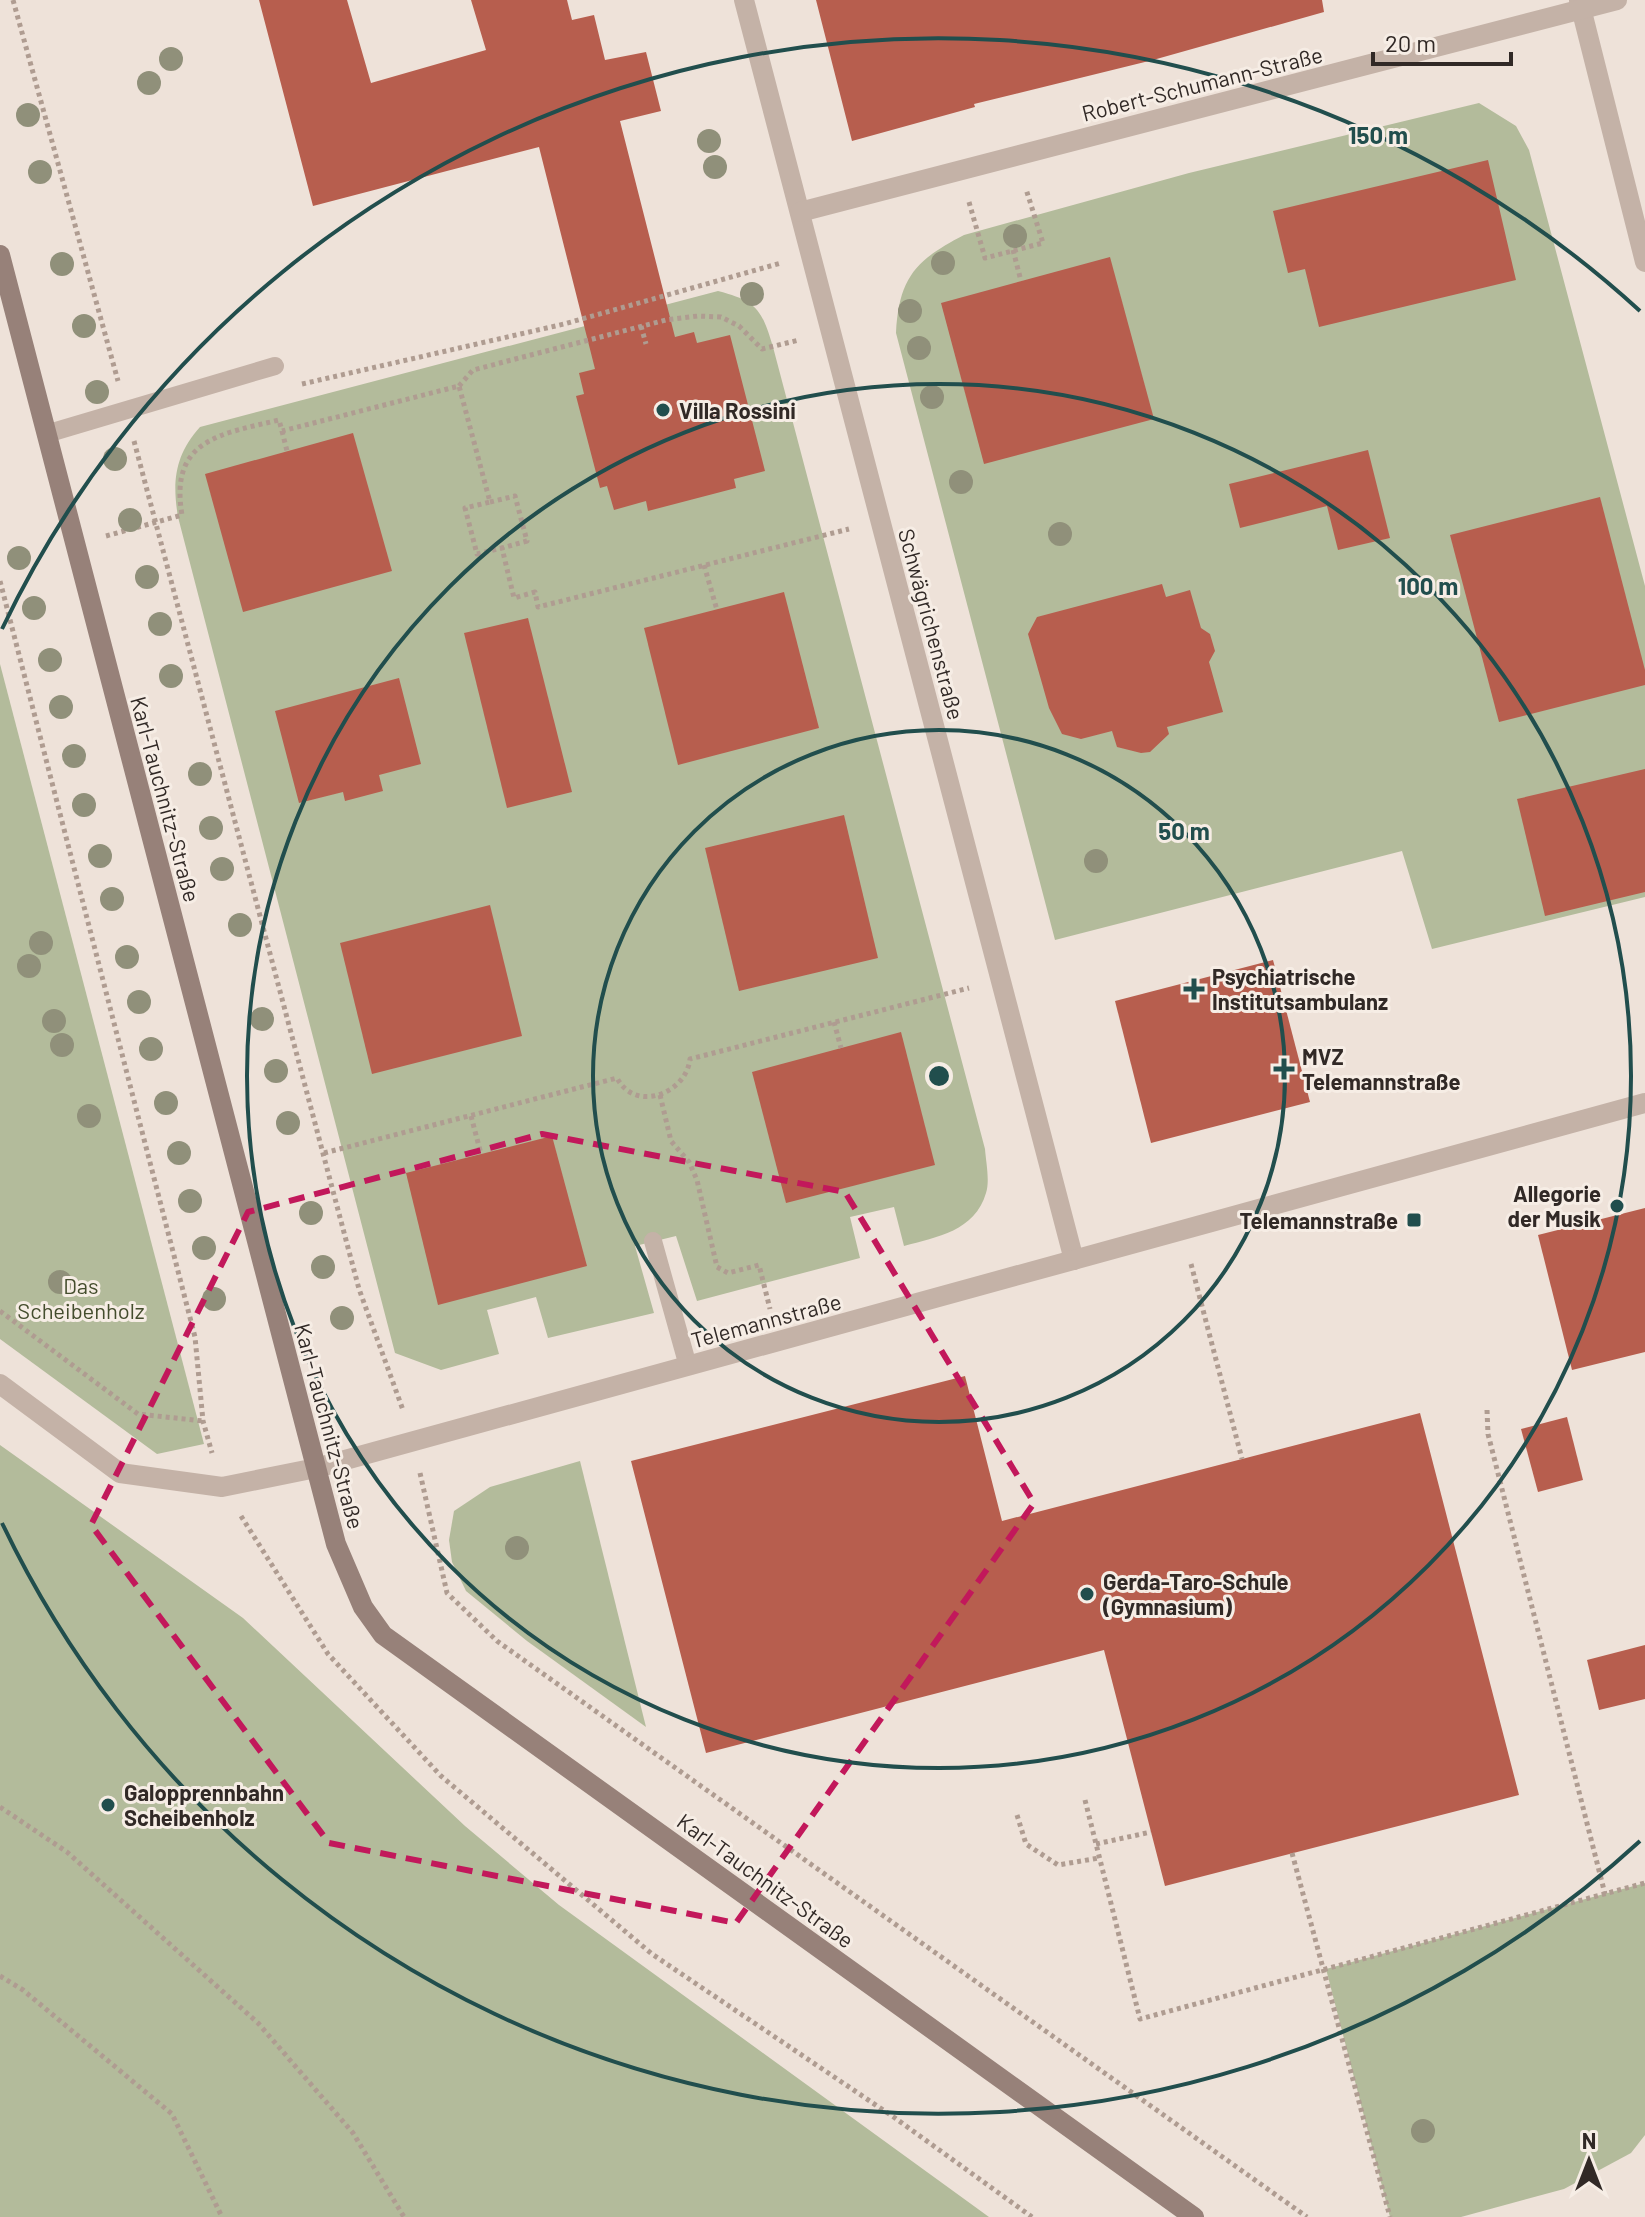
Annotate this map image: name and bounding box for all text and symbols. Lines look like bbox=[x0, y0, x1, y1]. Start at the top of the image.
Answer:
scale bar bbox=[1373, 16, 1511, 66]
text: 20 m bbox=[1385, 28, 1436, 57]
street label: Robert-Schumann-Straße bbox=[1079, 40, 1325, 126]
text: 150 m bbox=[1348, 120, 1408, 149]
place label: Villa Rossini bbox=[679, 397, 796, 423]
marker: Villa Rossini bbox=[654, 401, 672, 419]
street label: Schwägrichenstraße bbox=[894, 526, 970, 722]
text: 100 m bbox=[1398, 571, 1458, 600]
street label: Karl-Tauchnitz-Straße bbox=[126, 693, 206, 905]
text: 50 m bbox=[1158, 816, 1210, 845]
place label: Psychiatrische Institutsambulanz bbox=[1212, 963, 1388, 1014]
marker: Psychiatrische Institutsambulanz bbox=[1183, 978, 1205, 1000]
place label: MVZ Telemannstraße bbox=[1302, 1043, 1460, 1094]
marker: MVZ Telemannstraße bbox=[1273, 1058, 1295, 1080]
centre of rings bbox=[925, 1062, 953, 1090]
place label: Allegorie der Musik bbox=[1508, 1180, 1601, 1231]
marker: Allegorie der Musik bbox=[1608, 1197, 1626, 1215]
place label: Telemannstraße bbox=[1240, 1207, 1398, 1233]
marker: Telemannstraße bbox=[1405, 1211, 1423, 1229]
park label: Das Scheibenholz bbox=[17, 1272, 145, 1323]
street label: Telemannstraße bbox=[688, 1287, 844, 1353]
street label: Karl-Tauchnitz-Straße bbox=[290, 1320, 370, 1532]
place label: Gerda-Taro-Schule (Gymnasium) bbox=[1102, 1568, 1289, 1619]
marker: Gerda-Taro-Schule (Gymnasium) bbox=[1078, 1585, 1096, 1603]
place label: Galopprennbahn Scheibenholz bbox=[124, 1779, 284, 1830]
marker: Galopprennbahn Scheibenholz bbox=[99, 1796, 117, 1814]
street label: Karl-Tauchnitz-Straße bbox=[673, 1807, 859, 1953]
north arrow bbox=[1549, 2121, 1629, 2201]
text: N bbox=[1582, 2127, 1596, 2153]

